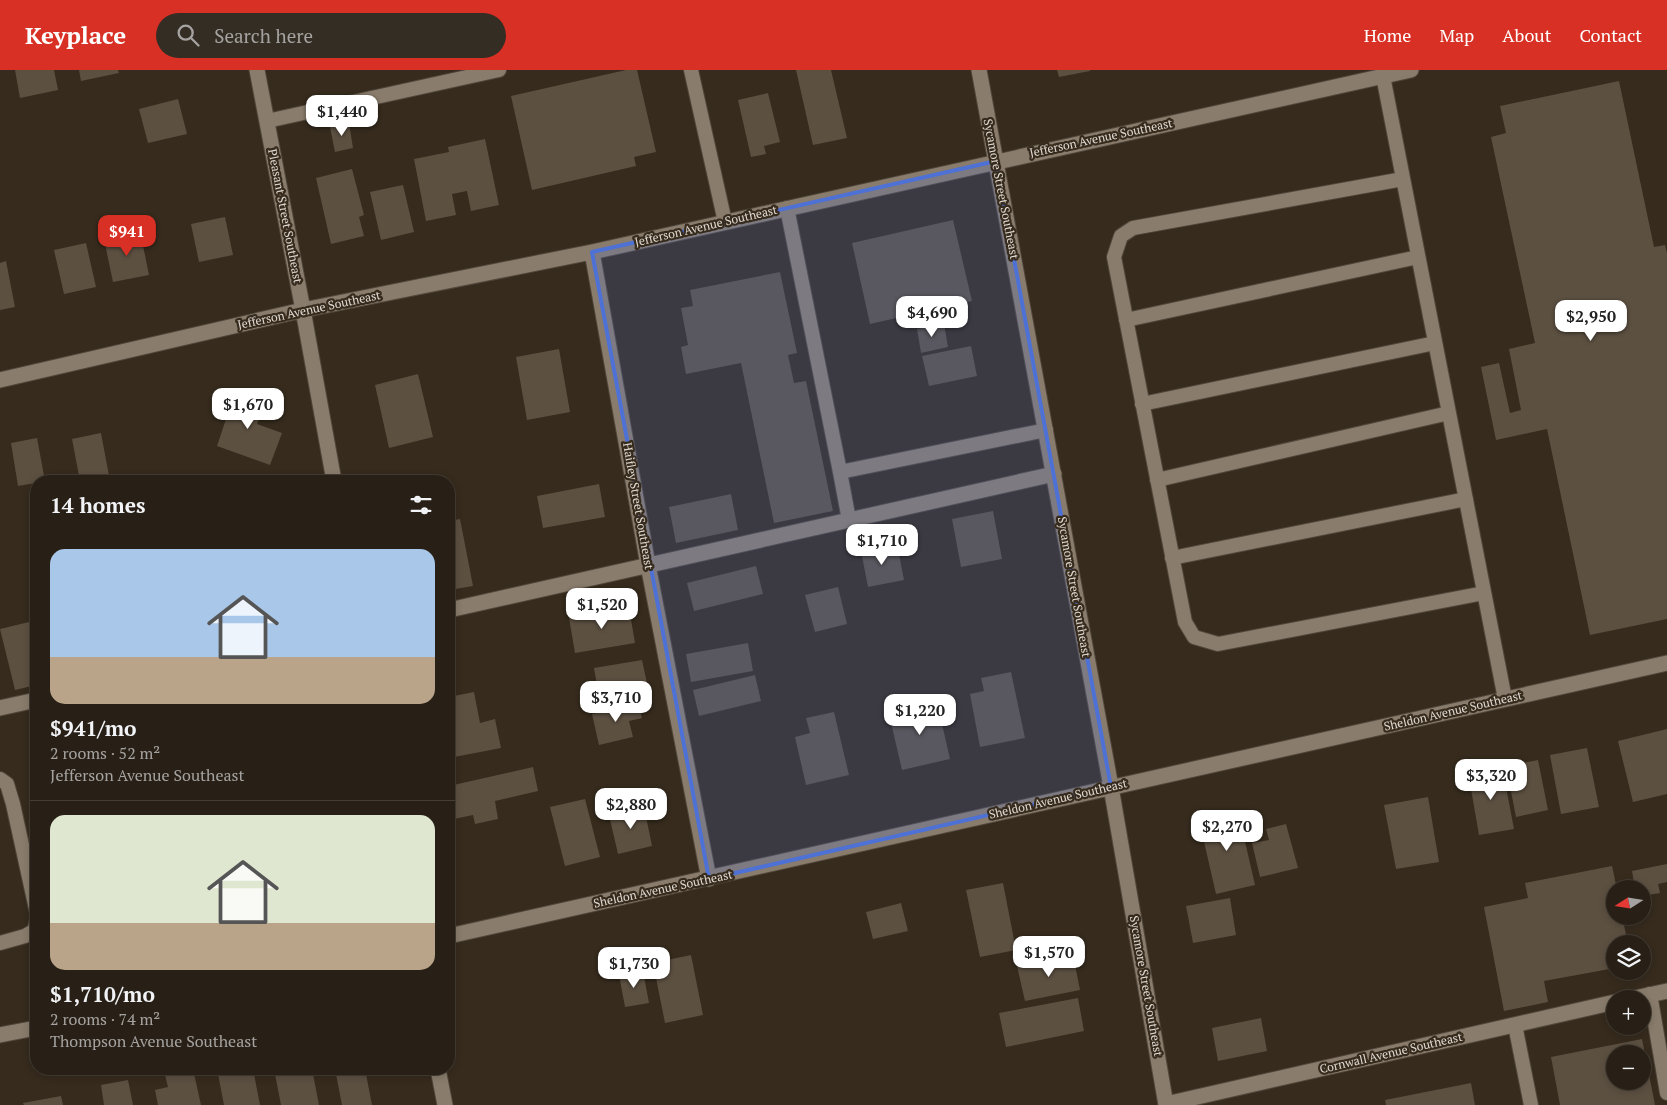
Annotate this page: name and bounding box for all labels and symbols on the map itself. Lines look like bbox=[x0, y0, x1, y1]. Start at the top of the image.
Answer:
pin: $1,440 bbox=[301, 94, 383, 137]
street label: Jefferson Avenue Southeast bbox=[1028, 115, 1174, 160]
street label: Sycamore Street Southeast bbox=[981, 117, 1023, 261]
street label: Pleasant Street Southeast bbox=[265, 147, 306, 285]
street label: Jefferson Avenue Southeast bbox=[633, 202, 779, 249]
pin: $941 bbox=[97, 214, 157, 257]
street label: Jefferson Avenue Southeast bbox=[236, 287, 382, 332]
pin: $4,690 bbox=[891, 296, 973, 338]
pin: $2,950 bbox=[1550, 300, 1632, 342]
pin: $1,670 bbox=[207, 388, 289, 430]
street label: Haifley Street Southeast bbox=[620, 441, 657, 571]
street label: Sycamore Street Southeast bbox=[1055, 515, 1094, 659]
pin: $1,710 bbox=[841, 524, 923, 566]
pin: $1,520 bbox=[561, 588, 643, 630]
pin: $3,710 bbox=[575, 680, 657, 723]
street label: Sheldon Avenue Southeast bbox=[1382, 687, 1524, 734]
pin: $1,220 bbox=[879, 694, 961, 736]
pin: $3,320 bbox=[1450, 758, 1532, 801]
street label: Sheldon Avenue Southeast bbox=[987, 775, 1129, 822]
pin: $2,880 bbox=[590, 788, 672, 830]
pin: $2,270 bbox=[1186, 810, 1268, 852]
street label: Sheldon Avenue Southeast bbox=[592, 866, 734, 911]
north arrow bbox=[1606, 880, 1651, 925]
street label: Sycamore Street Southeast bbox=[1127, 914, 1166, 1058]
pin: $1,570 bbox=[1008, 936, 1090, 978]
pin: $1,730 bbox=[593, 946, 675, 989]
street label: Cornwall Avenue Southeast bbox=[1318, 1029, 1464, 1076]

